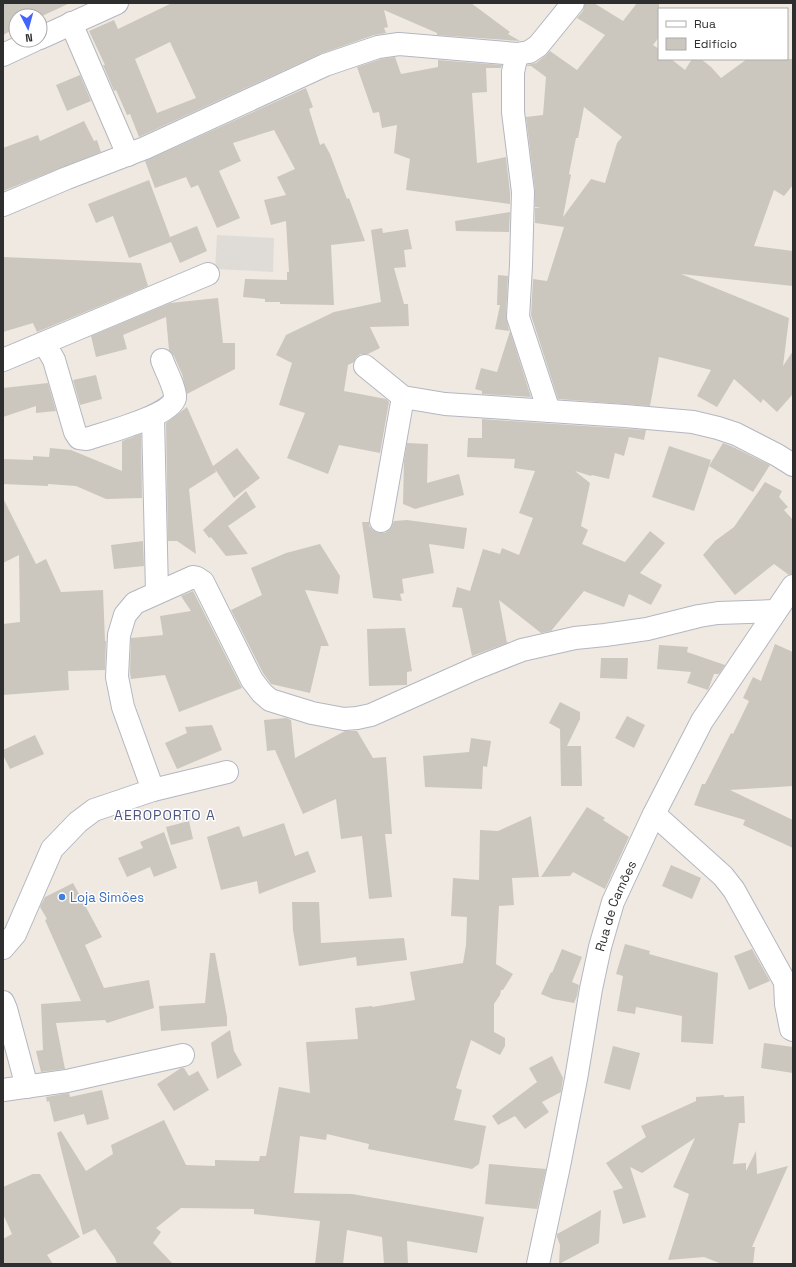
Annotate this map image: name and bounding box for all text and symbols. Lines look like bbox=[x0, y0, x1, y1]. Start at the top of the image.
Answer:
north arrow bbox=[8, 8, 48, 48]
legend bbox=[658, 8, 788, 60]
text: Rua bbox=[694, 16, 716, 32]
text: N bbox=[25, 31, 33, 45]
text: Edifício bbox=[694, 36, 737, 52]
district label: AEROPORTO A bbox=[114, 806, 216, 824]
street label: Rua de Camões bbox=[591, 857, 640, 953]
place label: Loja Simões bbox=[70, 889, 144, 906]
marker: Loja Simões bbox=[57, 892, 67, 902]

